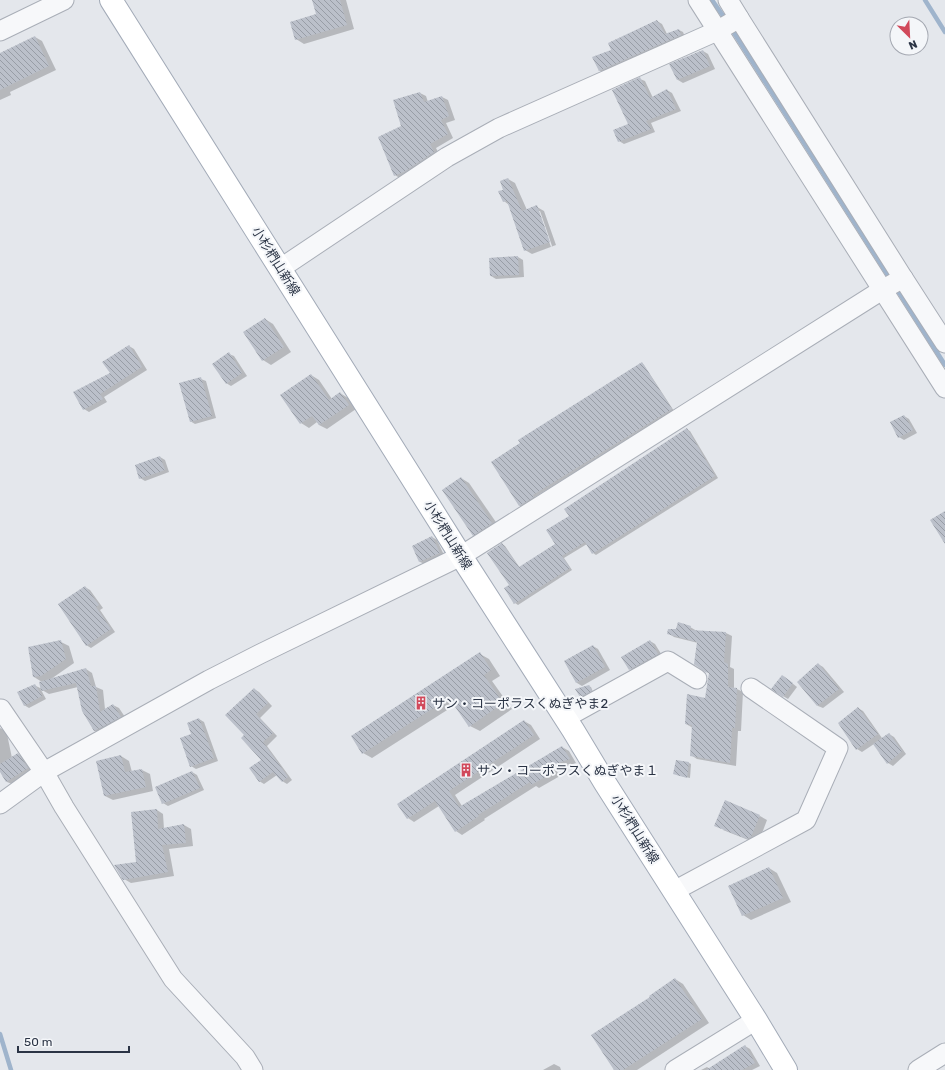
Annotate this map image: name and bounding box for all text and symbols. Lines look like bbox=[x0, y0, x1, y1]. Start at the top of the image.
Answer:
north arrow bbox=[889, 16, 929, 56]
text: N bbox=[907, 37, 919, 52]
street label: 小杉椚山新線 bbox=[249, 224, 303, 298]
street label: 小杉椚山新線 bbox=[421, 498, 475, 572]
building icon: サン・コーポラスくぬぎやま2 bbox=[413, 695, 429, 711]
place label: サン・コーポラスくぬぎやま2 bbox=[432, 696, 608, 711]
building icon: サン・コーポラスくぬぎやま１ bbox=[458, 762, 474, 778]
place label: サン・コーポラスくぬぎやま１ bbox=[477, 763, 658, 778]
street label: 小杉椚山新線 bbox=[608, 792, 662, 866]
scale bar bbox=[18, 1028, 129, 1054]
text: 50 m bbox=[24, 1035, 52, 1049]

